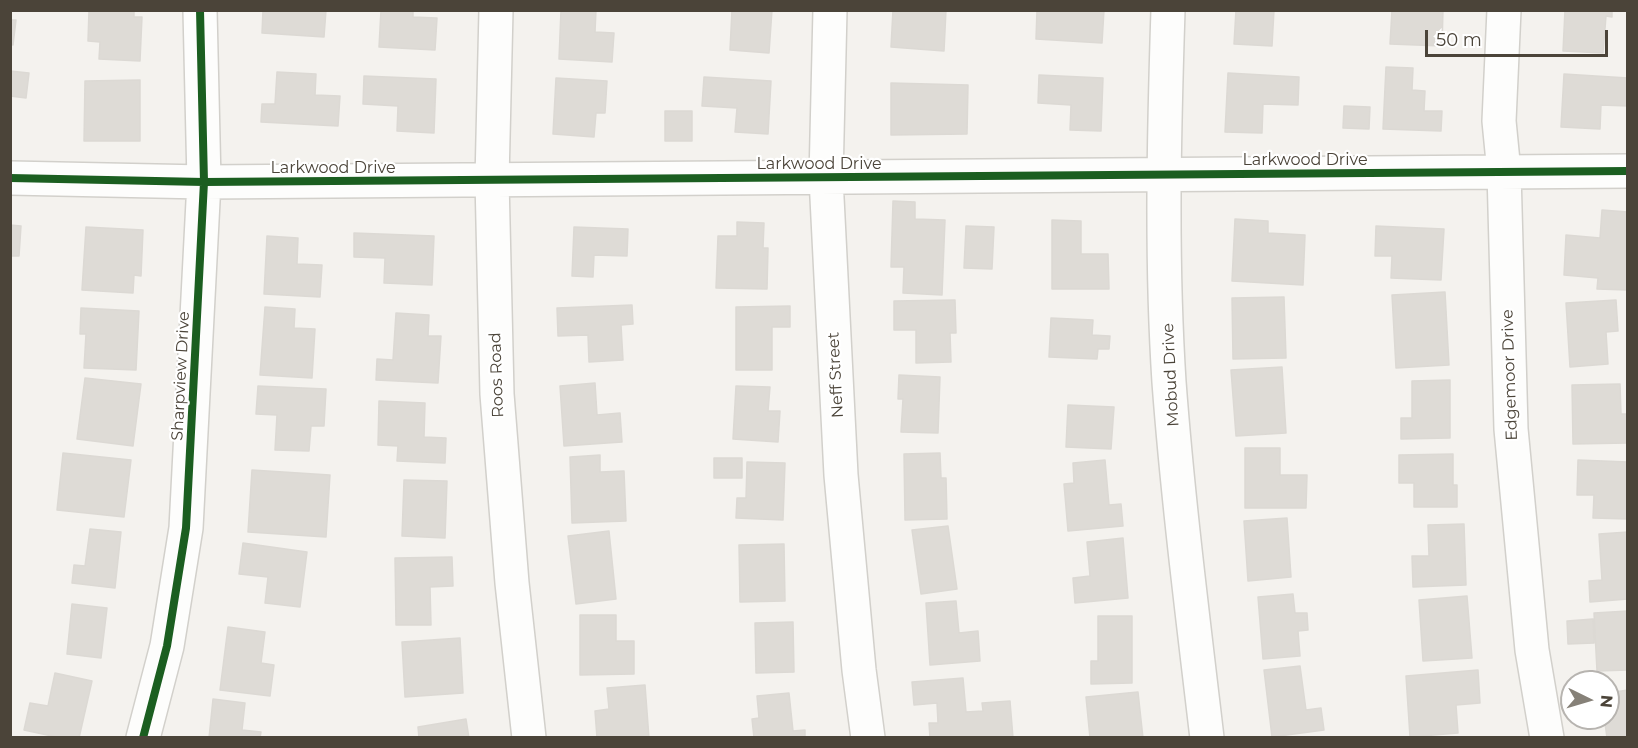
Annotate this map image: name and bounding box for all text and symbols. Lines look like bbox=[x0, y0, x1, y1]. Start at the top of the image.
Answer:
scale bar bbox=[1428, 18, 1611, 56]
text: 50 m bbox=[1436, 29, 1482, 51]
street label: Larkwood Drive bbox=[1242, 150, 1368, 170]
street label: Larkwood Drive bbox=[756, 154, 882, 174]
street label: Larkwood Drive bbox=[270, 158, 396, 178]
street label: Edgemoor Drive bbox=[1498, 309, 1522, 441]
street label: Sharpview Drive bbox=[168, 311, 194, 441]
street label: Mobud Drive bbox=[1159, 323, 1183, 427]
street label: Neff Street bbox=[824, 331, 848, 419]
street label: Roos Road bbox=[486, 332, 508, 418]
north arrow bbox=[1560, 670, 1620, 730]
text: N bbox=[1596, 694, 1616, 709]

